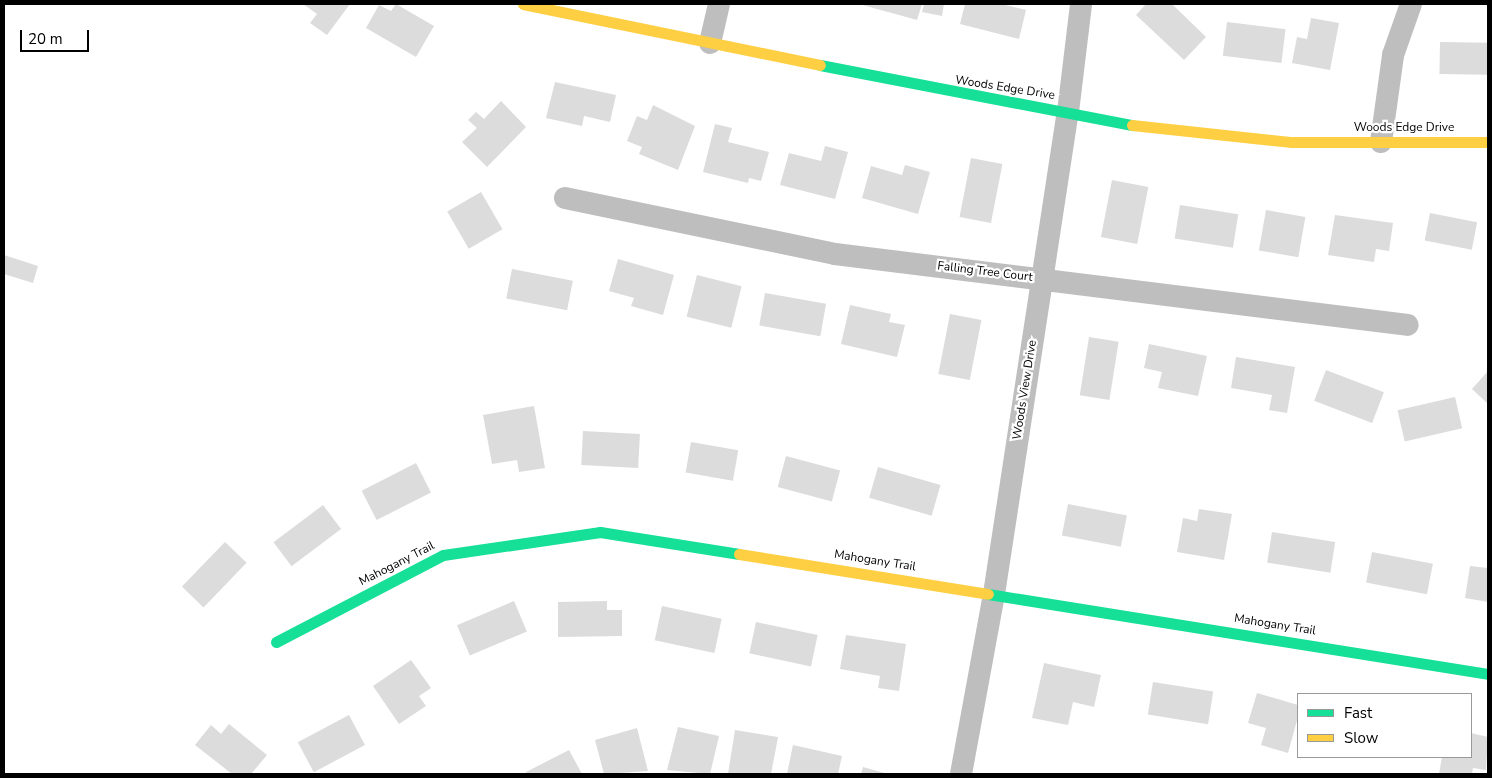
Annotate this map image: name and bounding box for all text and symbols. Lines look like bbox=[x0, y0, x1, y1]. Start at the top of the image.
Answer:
scale bar bbox=[22, 20, 91, 52]
text: 20 m bbox=[28, 29, 63, 49]
street label: Woods Edge Drive bbox=[954, 73, 1056, 103]
street label: Woods Edge Drive bbox=[1354, 121, 1454, 135]
street label: Falling Tree Court bbox=[937, 259, 1033, 285]
street label: Woods View Drive bbox=[1010, 339, 1040, 441]
street label: Mahogany Trail bbox=[357, 539, 437, 589]
street label: Mahogany Trail bbox=[833, 547, 917, 575]
street label: Mahogany Trail bbox=[1233, 611, 1317, 639]
legend bbox=[1297, 693, 1472, 758]
text: Fast bbox=[1344, 703, 1372, 723]
text: Slow bbox=[1344, 728, 1378, 748]

